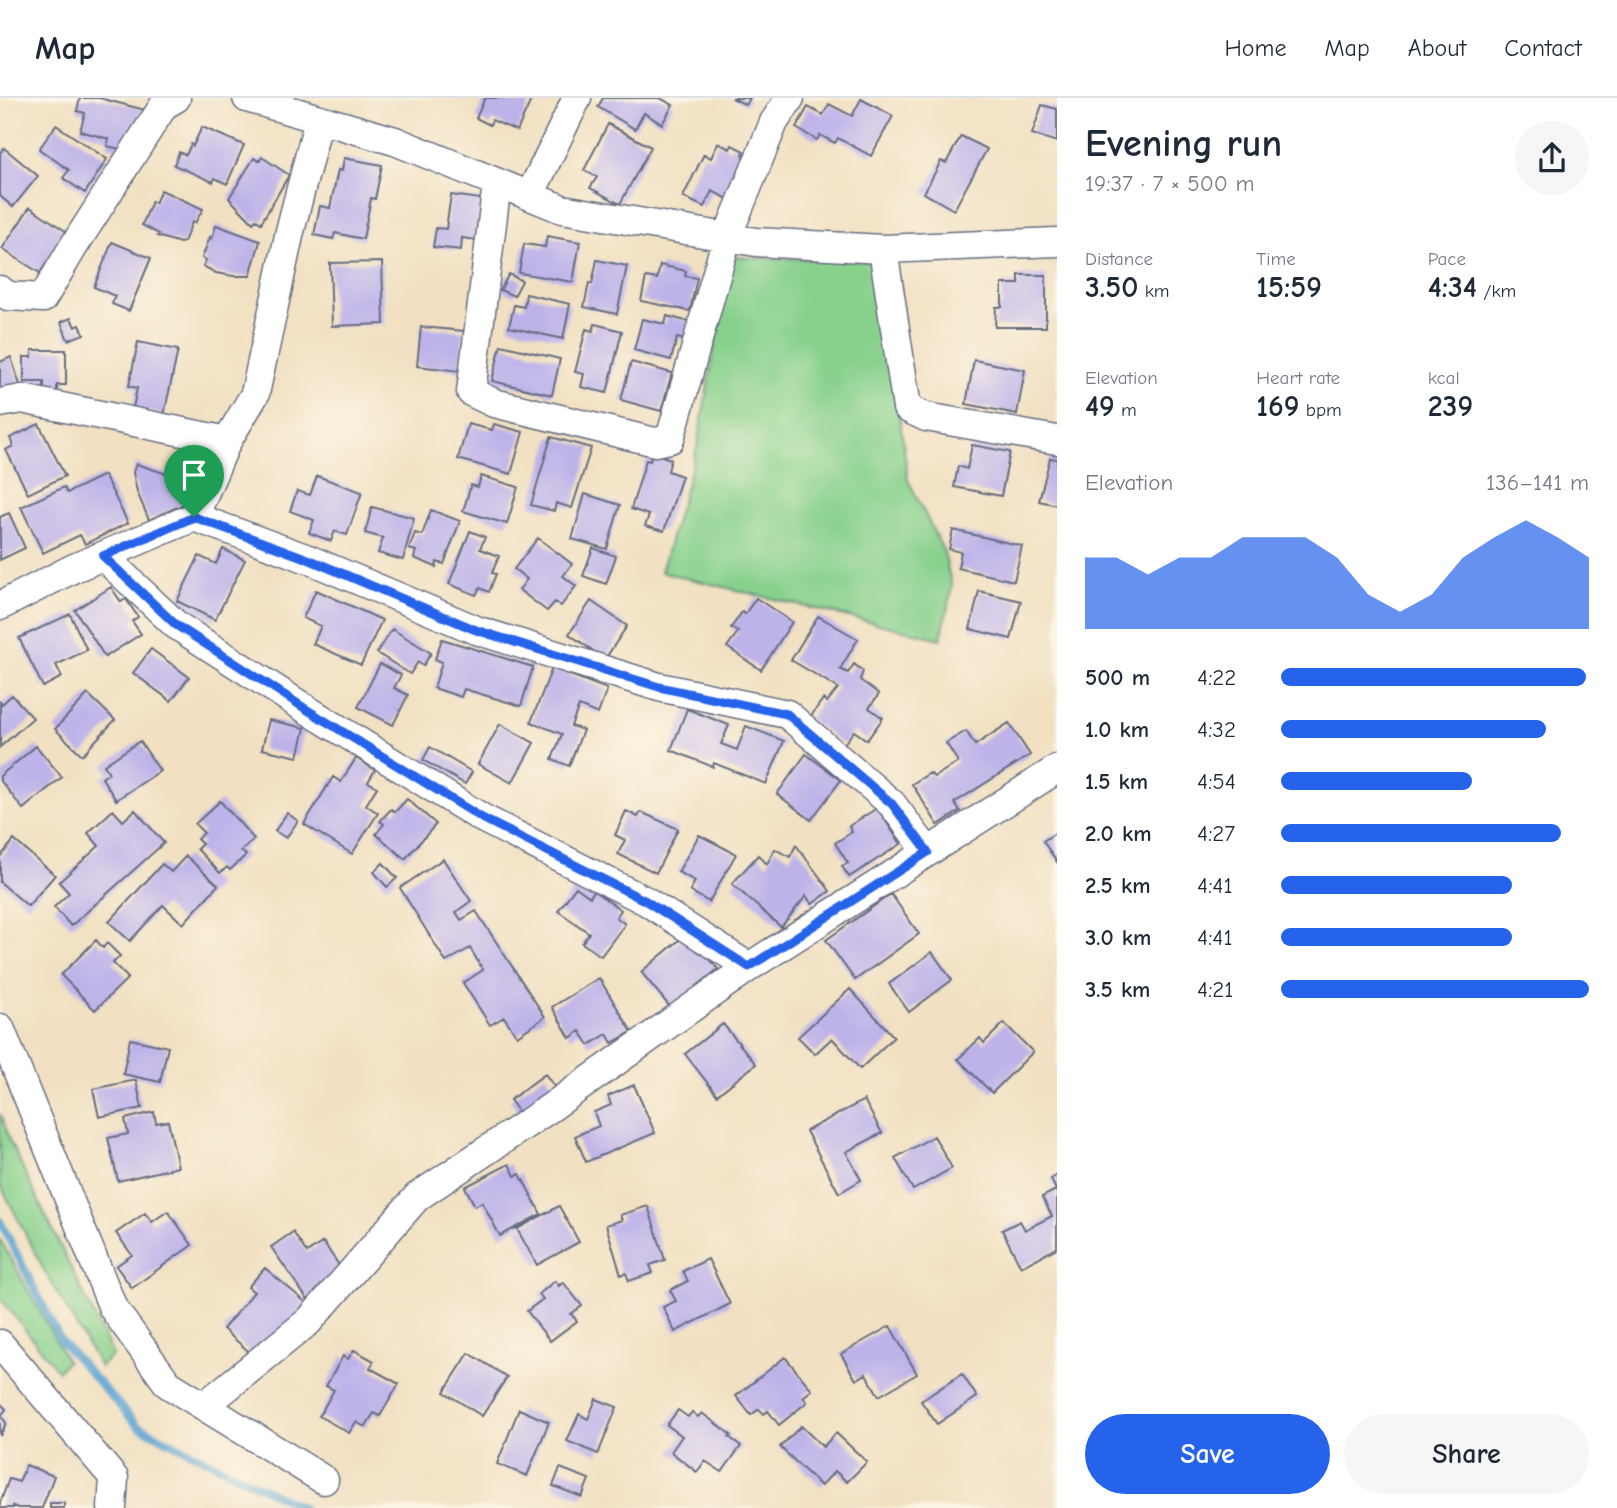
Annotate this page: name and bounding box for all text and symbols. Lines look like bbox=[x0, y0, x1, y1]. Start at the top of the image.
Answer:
text: Map bbox=[35, 29, 96, 67]
text: Home bbox=[1225, 34, 1286, 62]
text: Map bbox=[1324, 34, 1370, 62]
text: About bbox=[1408, 34, 1466, 62]
text: Contact bbox=[1504, 34, 1582, 62]
button: share bbox=[1515, 121, 1589, 195]
text: Evening run bbox=[1085, 122, 1282, 166]
text: 19:37 · 7 × 500 m bbox=[1085, 170, 1255, 197]
text: Distance bbox=[1085, 248, 1153, 270]
text: Time bbox=[1256, 248, 1296, 270]
text: Pace bbox=[1428, 248, 1466, 270]
text: 3.50 bbox=[1085, 270, 1138, 305]
text: 15:59 bbox=[1256, 270, 1322, 305]
text: 4:34 bbox=[1428, 270, 1477, 305]
text: km bbox=[1138, 280, 1170, 302]
text: /km bbox=[1477, 280, 1516, 302]
text: Elevation bbox=[1085, 367, 1158, 389]
text: Heart rate bbox=[1256, 367, 1340, 389]
text: kcal bbox=[1428, 367, 1460, 389]
text: 49 bbox=[1085, 389, 1115, 424]
text: 169 bbox=[1256, 389, 1300, 424]
text: 239 bbox=[1428, 389, 1473, 424]
text: m bbox=[1115, 399, 1137, 421]
text: bpm bbox=[1300, 399, 1342, 421]
pin bbox=[164, 445, 224, 517]
icon: arrive bbox=[175, 456, 213, 494]
text: Elevation bbox=[1085, 469, 1173, 496]
text: 136–141 m bbox=[1486, 469, 1589, 496]
text: 500 m bbox=[1085, 664, 1150, 691]
text: 4:22 bbox=[1197, 664, 1236, 691]
text: 1.0 km bbox=[1085, 716, 1149, 743]
text: 4:32 bbox=[1197, 716, 1236, 743]
text: 1.5 km bbox=[1085, 768, 1148, 795]
text: 4:54 bbox=[1197, 768, 1236, 795]
text: 2.0 km bbox=[1085, 820, 1151, 847]
text: 4:27 bbox=[1197, 820, 1235, 847]
text: 2.5 km bbox=[1085, 872, 1151, 899]
text: 4:41 bbox=[1197, 872, 1233, 899]
text: 3.0 km bbox=[1085, 924, 1151, 951]
text: 4:41 bbox=[1197, 924, 1233, 951]
text: 3.5 km bbox=[1085, 976, 1150, 1003]
text: 4:21 bbox=[1197, 976, 1233, 1003]
button: Save bbox=[1085, 1414, 1330, 1494]
button: Share bbox=[1344, 1414, 1589, 1494]

